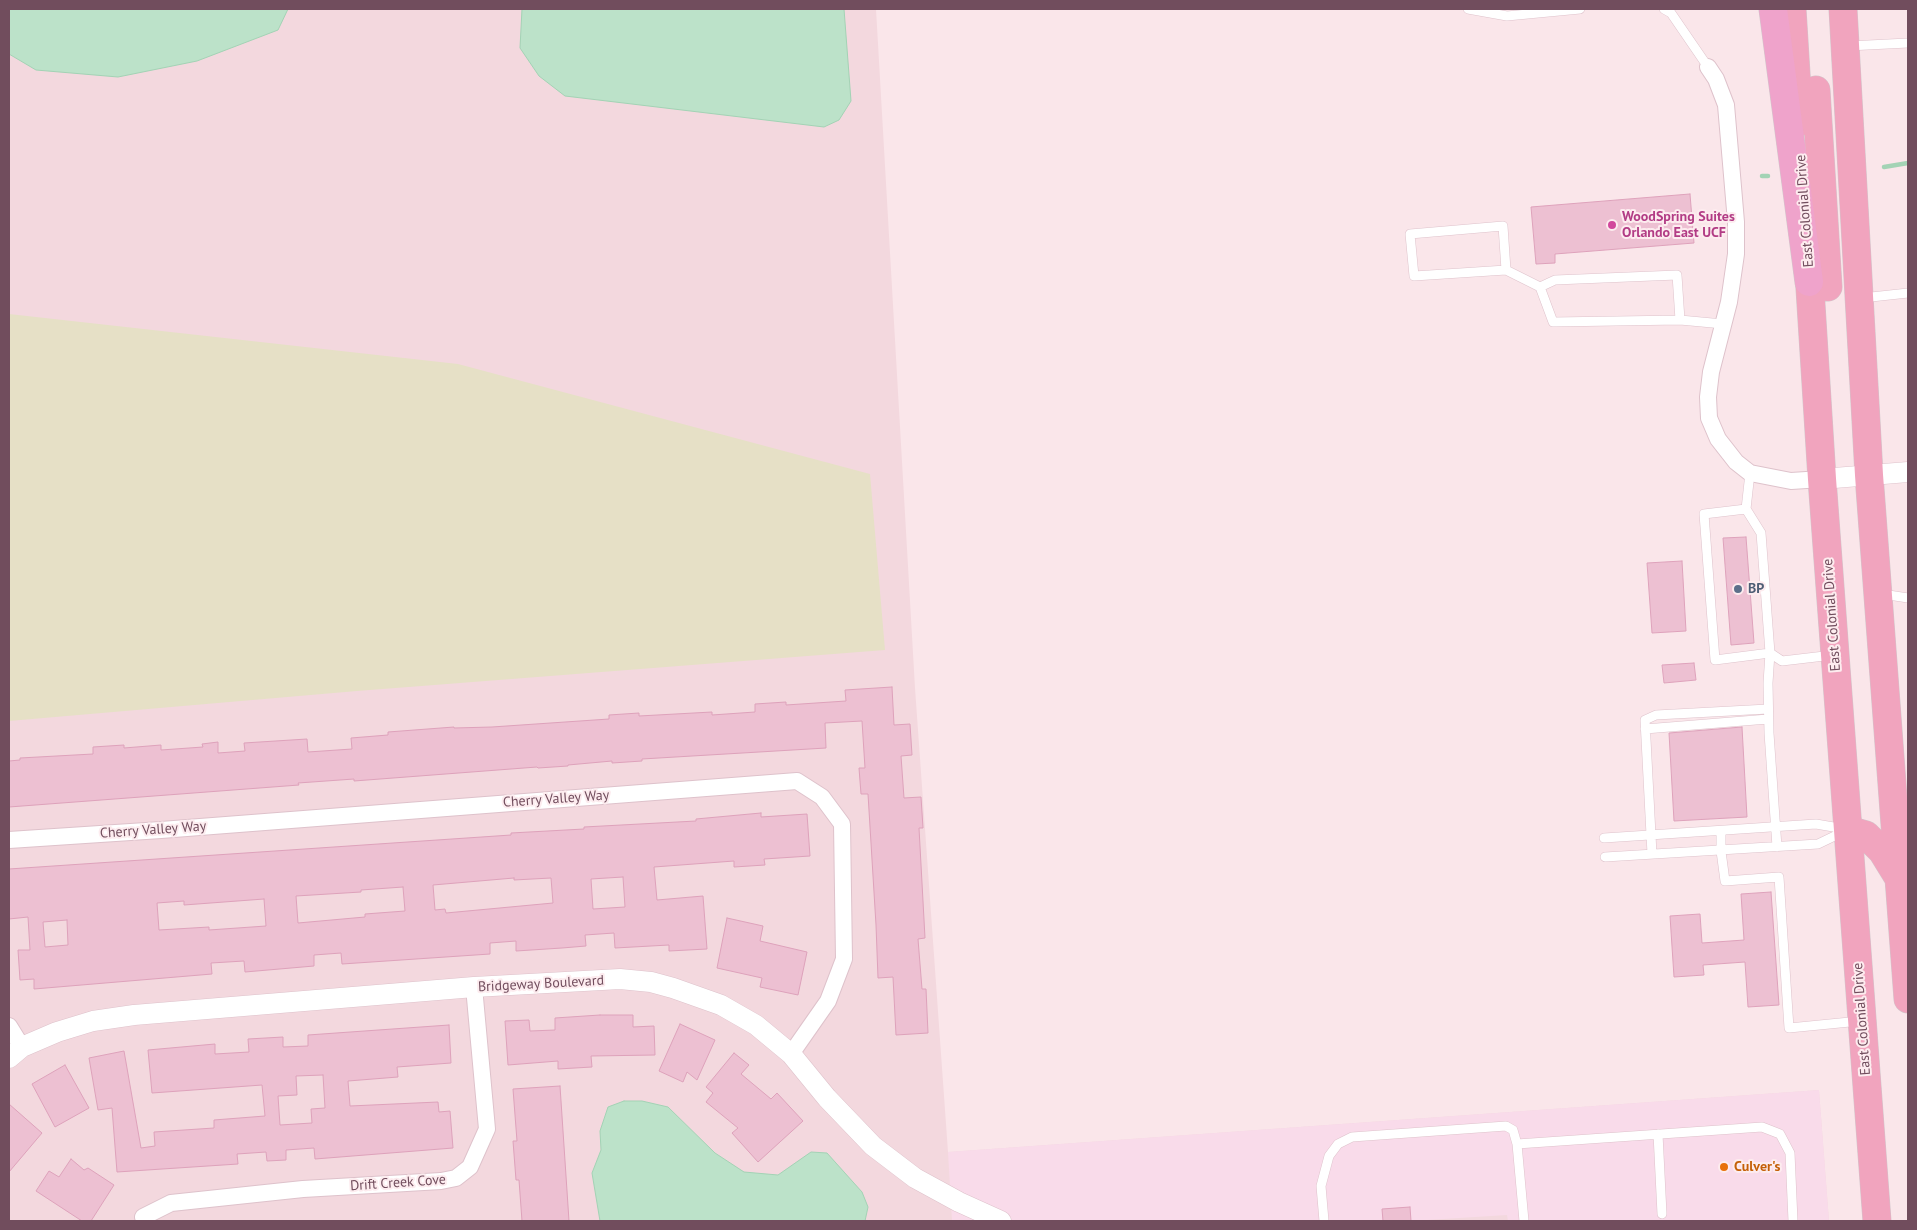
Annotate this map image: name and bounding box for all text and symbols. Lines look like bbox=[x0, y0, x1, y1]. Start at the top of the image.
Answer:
street label: East Colonial Drive bbox=[1793, 154, 1817, 268]
place label: WoodSpring Suites Orlando East UCF bbox=[1622, 209, 1735, 242]
marker: WoodSpring Suites Orlando East UCF bbox=[1606, 219, 1618, 231]
street label: East Colonial Drive bbox=[1820, 558, 1844, 672]
place label: BP bbox=[1748, 581, 1764, 597]
marker: BP bbox=[1732, 583, 1744, 595]
street label: Cherry Valley Way bbox=[502, 787, 610, 811]
street label: Cherry Valley Way bbox=[99, 818, 207, 842]
street label: East Colonial Drive bbox=[1850, 962, 1874, 1076]
street label: Bridgeway Boulevard bbox=[477, 972, 605, 996]
place label: Culver's bbox=[1734, 1159, 1780, 1175]
marker: Culver's bbox=[1718, 1161, 1730, 1173]
street label: Drift Creek Cove bbox=[350, 1171, 446, 1195]

